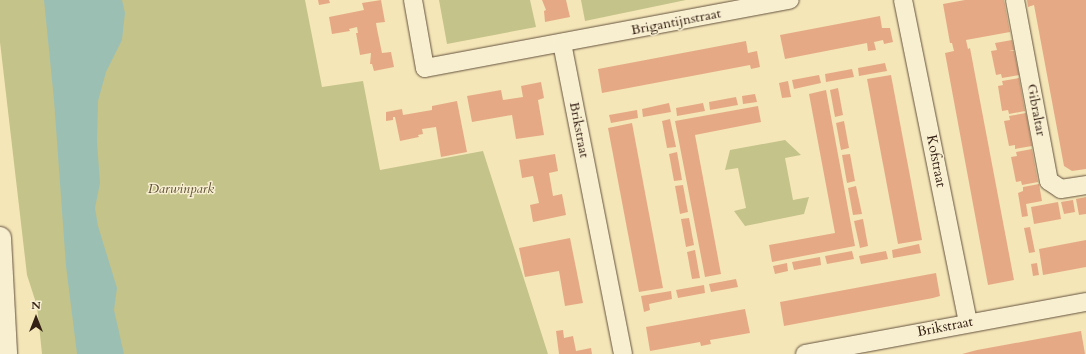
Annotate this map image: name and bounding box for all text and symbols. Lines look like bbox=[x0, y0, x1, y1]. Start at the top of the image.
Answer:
street label: Brigantijnstraat bbox=[630, 5, 722, 39]
street label: Gibraltar bbox=[1023, 82, 1049, 138]
street label: Brikstraat bbox=[565, 101, 593, 159]
street label: Kofstraat bbox=[923, 133, 949, 189]
park label: Darwinpark bbox=[148, 181, 214, 197]
north arrow bbox=[16, 298, 56, 338]
text: N bbox=[31, 298, 41, 313]
street label: Brikstraat bbox=[916, 313, 974, 341]

